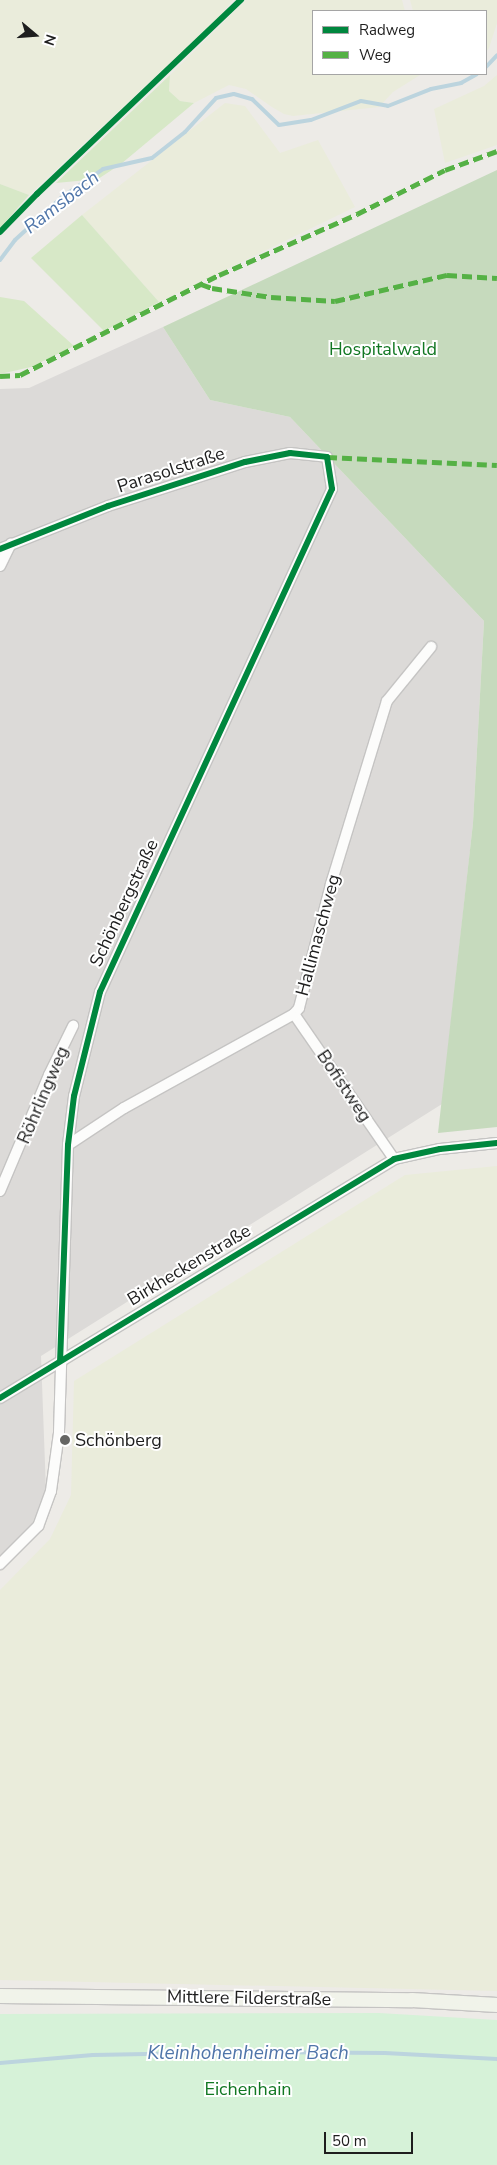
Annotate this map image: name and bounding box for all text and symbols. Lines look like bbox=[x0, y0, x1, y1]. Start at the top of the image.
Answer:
north arrow bbox=[10, 10, 60, 60]
legend bbox=[312, 10, 487, 75]
text: Radweg bbox=[359, 20, 415, 40]
text: N bbox=[39, 32, 60, 48]
text: Weg bbox=[359, 45, 391, 65]
water label: Ramsbach bbox=[20, 167, 104, 239]
park label: Hospitalwald bbox=[329, 338, 437, 360]
street label: Parasolstraße bbox=[115, 442, 227, 498]
street label: Schönbergstraße bbox=[85, 836, 163, 970]
street label: Hallimaschweg bbox=[291, 872, 345, 998]
street label: Röhrlingweg bbox=[13, 1043, 73, 1147]
street label: Bofistweg bbox=[312, 1046, 376, 1126]
street label: Birkheckenstraße bbox=[123, 1220, 255, 1310]
place label: Schönberg bbox=[75, 1429, 162, 1451]
marker: Schönberg bbox=[59, 1434, 71, 1446]
street label: Mittlere Filderstraße bbox=[167, 1986, 331, 2010]
water label: Kleinhohenheimer Bach bbox=[147, 2043, 349, 2065]
park label: Eichenhain bbox=[204, 2078, 292, 2100]
scale bar bbox=[327, 2122, 416, 2154]
text: 50 m bbox=[332, 2131, 367, 2151]

